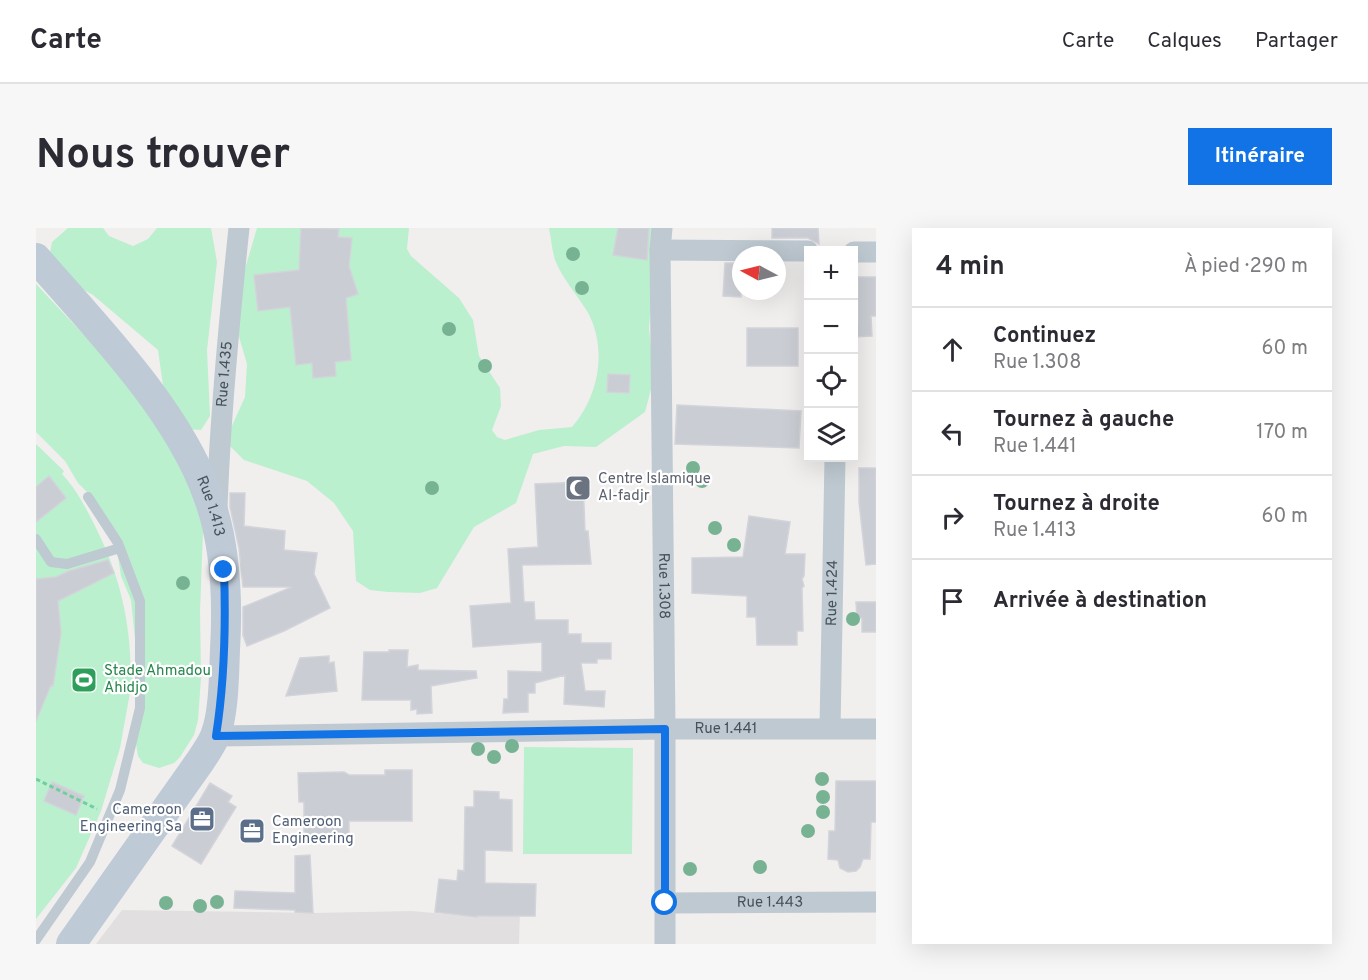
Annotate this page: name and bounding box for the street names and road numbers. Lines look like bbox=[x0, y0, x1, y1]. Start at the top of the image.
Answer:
street label: Rue 1.435 bbox=[213, 340, 237, 408]
street label: Rue 1.413 bbox=[192, 473, 229, 538]
street label: Rue 1.308 bbox=[654, 553, 673, 619]
street label: Rue 1.424 bbox=[822, 560, 843, 626]
street label: Rue 1.441 bbox=[695, 720, 757, 739]
street label: Rue 1.443 bbox=[737, 893, 803, 912]

